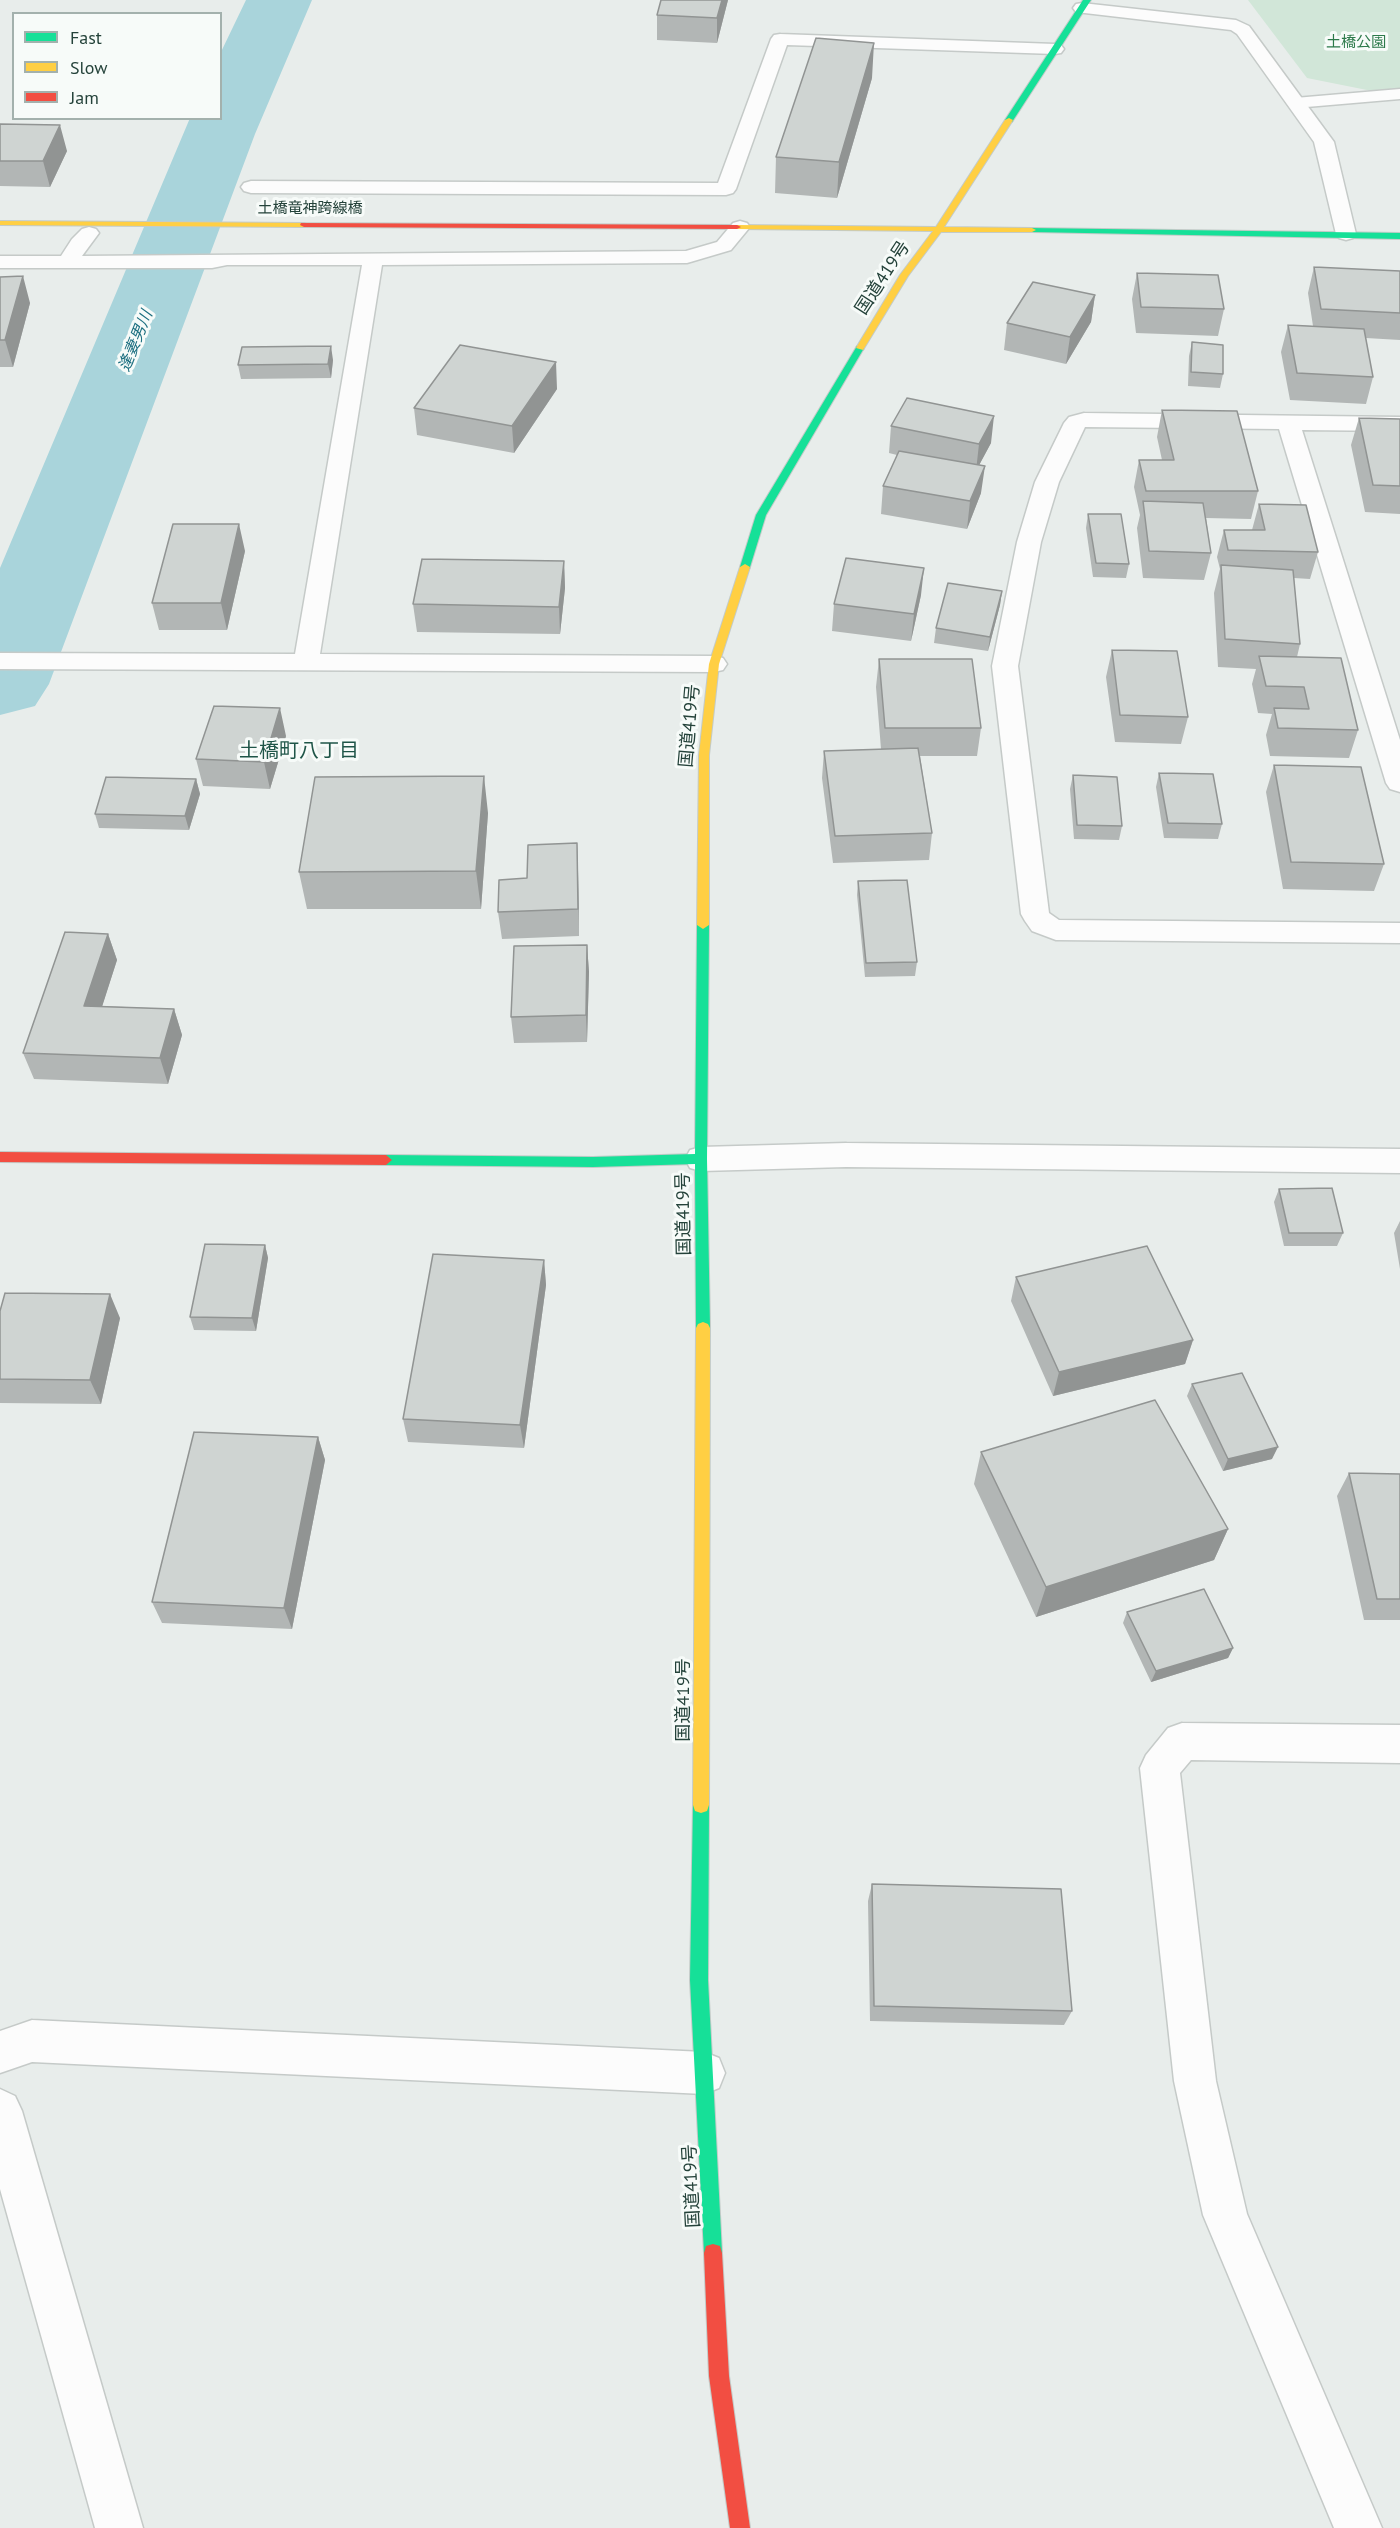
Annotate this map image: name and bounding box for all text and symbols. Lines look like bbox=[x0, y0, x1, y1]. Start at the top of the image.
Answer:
legend bbox=[12, 12, 222, 120]
text: Fast bbox=[70, 26, 102, 49]
park label: 土橋公園 bbox=[1326, 34, 1386, 52]
text: Slow bbox=[70, 56, 108, 79]
text: Jam bbox=[70, 86, 99, 109]
street label: 土橋竜神跨線橋 bbox=[258, 200, 362, 218]
street label: 国道419号 bbox=[851, 237, 915, 319]
water label: 逢妻男川 bbox=[115, 308, 157, 374]
street label: 国道419号 bbox=[676, 684, 704, 768]
district label: 土橋町八丁目 bbox=[239, 739, 359, 763]
street label: 国道419号 bbox=[672, 1172, 696, 1256]
street label: 国道419号 bbox=[673, 1658, 695, 1742]
street label: 国道419号 bbox=[679, 2144, 705, 2228]

